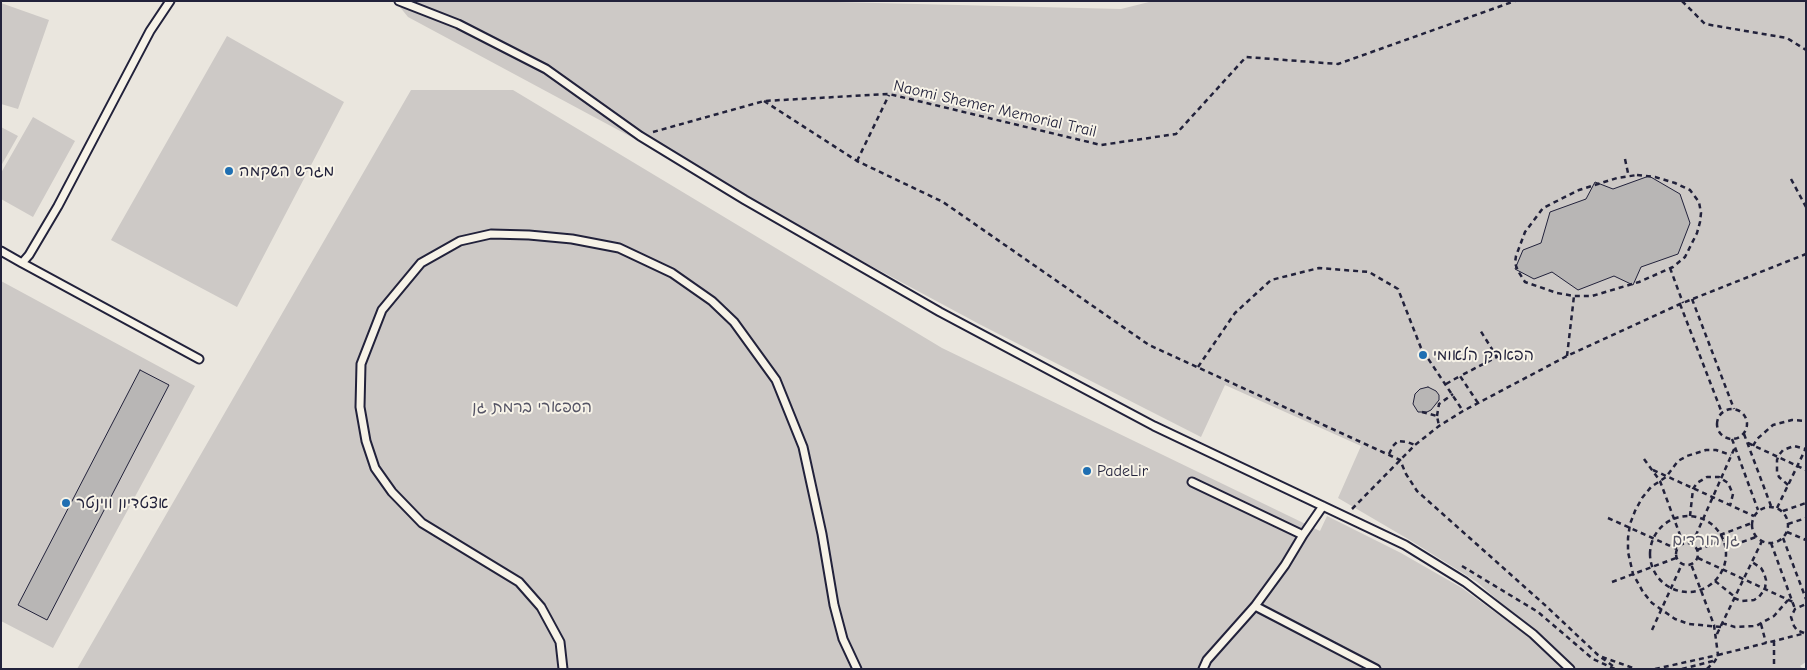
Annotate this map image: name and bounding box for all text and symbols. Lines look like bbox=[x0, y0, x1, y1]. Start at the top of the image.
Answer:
street label: Naomi Shemer Memorial Trail bbox=[892, 76, 1098, 142]
place label: מגרש השקמה bbox=[239, 161, 334, 181]
marker: מגרש השקמה bbox=[223, 165, 235, 177]
place label: הפארק הלאומי bbox=[1433, 345, 1534, 365]
marker: הפארק הלאומי bbox=[1417, 349, 1429, 361]
park label: הספארי ברמת גן bbox=[472, 397, 592, 417]
place label: PadeLir bbox=[1097, 461, 1148, 481]
marker: PadeLir bbox=[1081, 465, 1093, 477]
place label: אצטדיון ווינטר bbox=[76, 493, 168, 513]
marker: אצטדיון ווינטר bbox=[60, 497, 72, 509]
park label: גן הורדים bbox=[1672, 530, 1740, 550]

